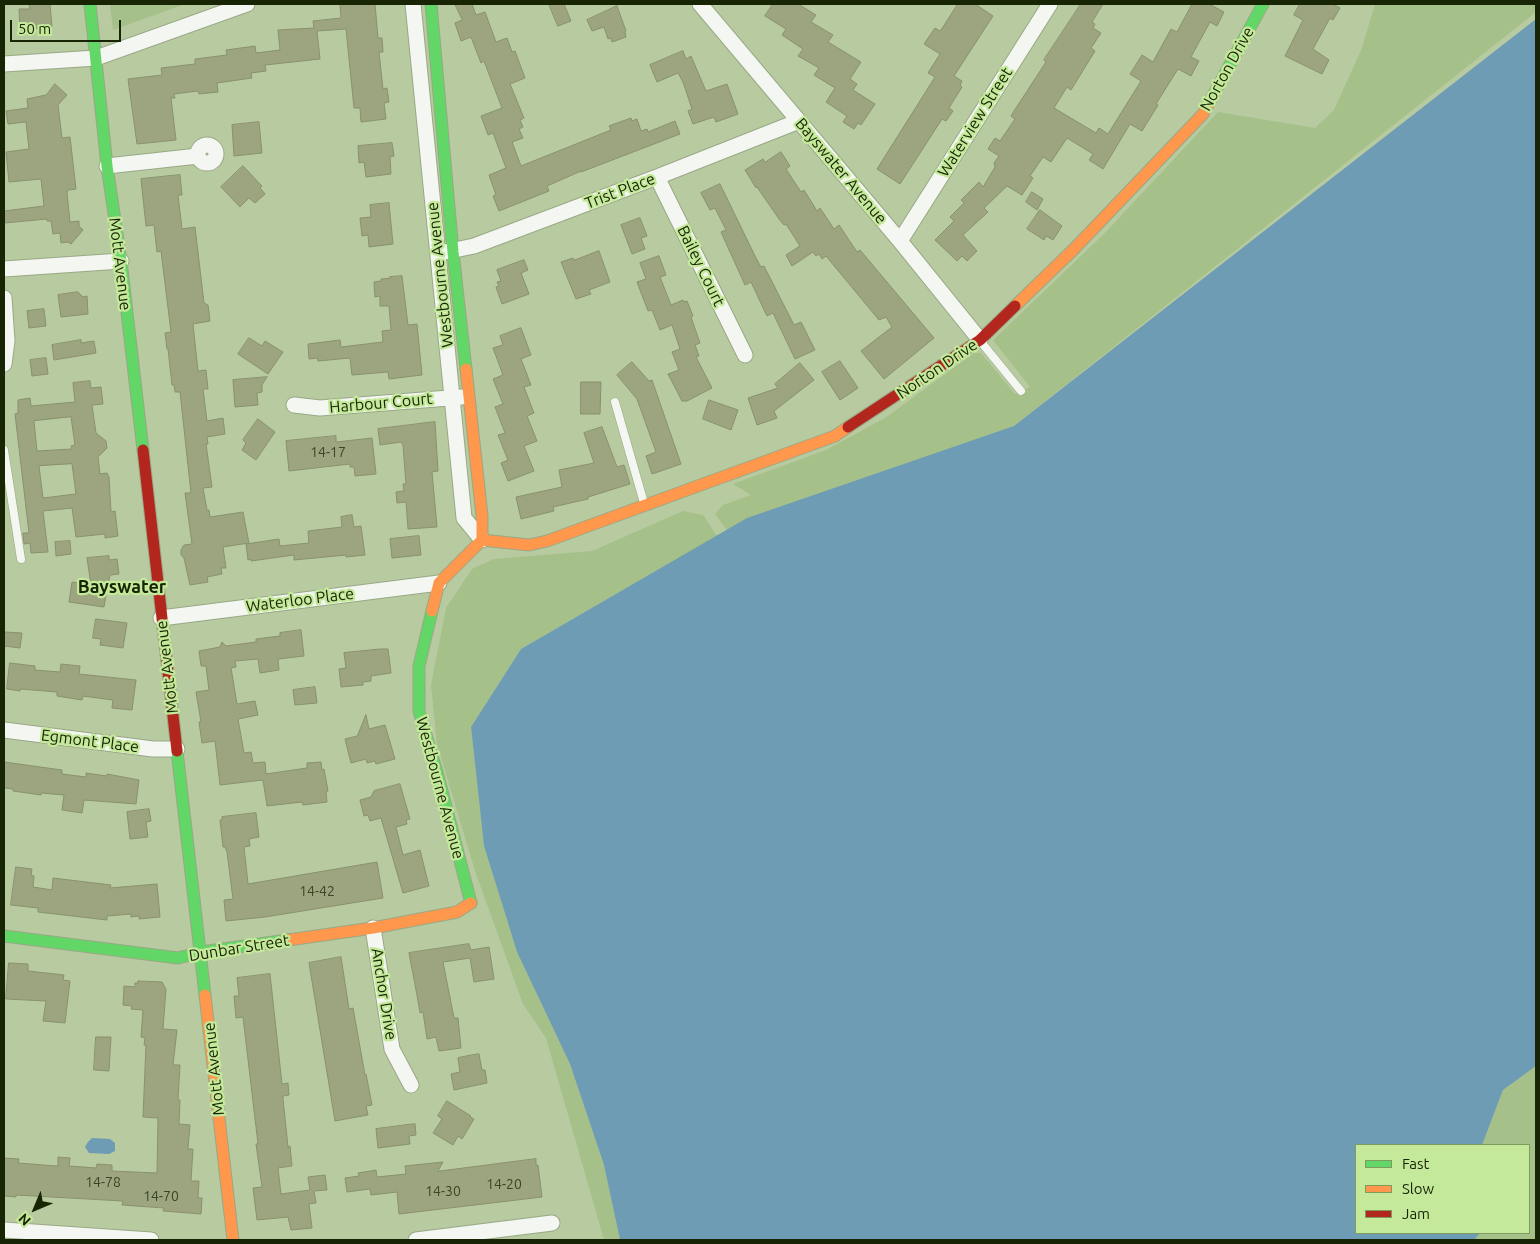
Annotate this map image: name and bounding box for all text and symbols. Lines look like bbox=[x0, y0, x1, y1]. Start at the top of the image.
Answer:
scale bar bbox=[12, 10, 124, 42]
text: 50 m bbox=[18, 20, 51, 37]
street label: Norton Drive bbox=[1196, 24, 1258, 114]
street label: Waterview Street bbox=[934, 64, 1016, 180]
street label: Bayswater Avenue bbox=[791, 114, 891, 228]
street label: Trist Place bbox=[582, 169, 658, 213]
street label: Westbourne Avenue bbox=[423, 201, 457, 349]
street label: Mott Avenue bbox=[105, 216, 135, 312]
street label: Bailey Court bbox=[673, 223, 729, 309]
street label: Norton Drive bbox=[893, 335, 981, 403]
street label: Harbour Court bbox=[329, 389, 433, 417]
house number: 14-17 bbox=[310, 444, 346, 460]
district label: Bayswater bbox=[78, 576, 166, 598]
street label: Waterloo Place bbox=[245, 584, 355, 616]
street label: Mott Avenue bbox=[152, 619, 182, 715]
street label: Westbourne Avenue bbox=[412, 715, 468, 861]
street label: Egmont Place bbox=[40, 725, 140, 757]
house number: 14-42 bbox=[299, 883, 335, 899]
street label: Dunbar Street bbox=[187, 931, 291, 965]
street label: Anchor Drive bbox=[367, 947, 401, 1041]
street label: Mott Avenue bbox=[200, 1022, 228, 1116]
legend bbox=[1355, 1144, 1530, 1234]
text: Fast bbox=[1402, 1155, 1429, 1172]
house number: 14-78 bbox=[85, 1174, 121, 1190]
house number: 14-20 bbox=[486, 1176, 522, 1192]
text: Slow bbox=[1402, 1180, 1434, 1197]
house number: 14-30 bbox=[425, 1183, 461, 1199]
north arrow bbox=[10, 1184, 60, 1234]
house number: 14-70 bbox=[143, 1188, 179, 1204]
text: Jam bbox=[1402, 1205, 1430, 1222]
text: N bbox=[15, 1210, 34, 1229]

